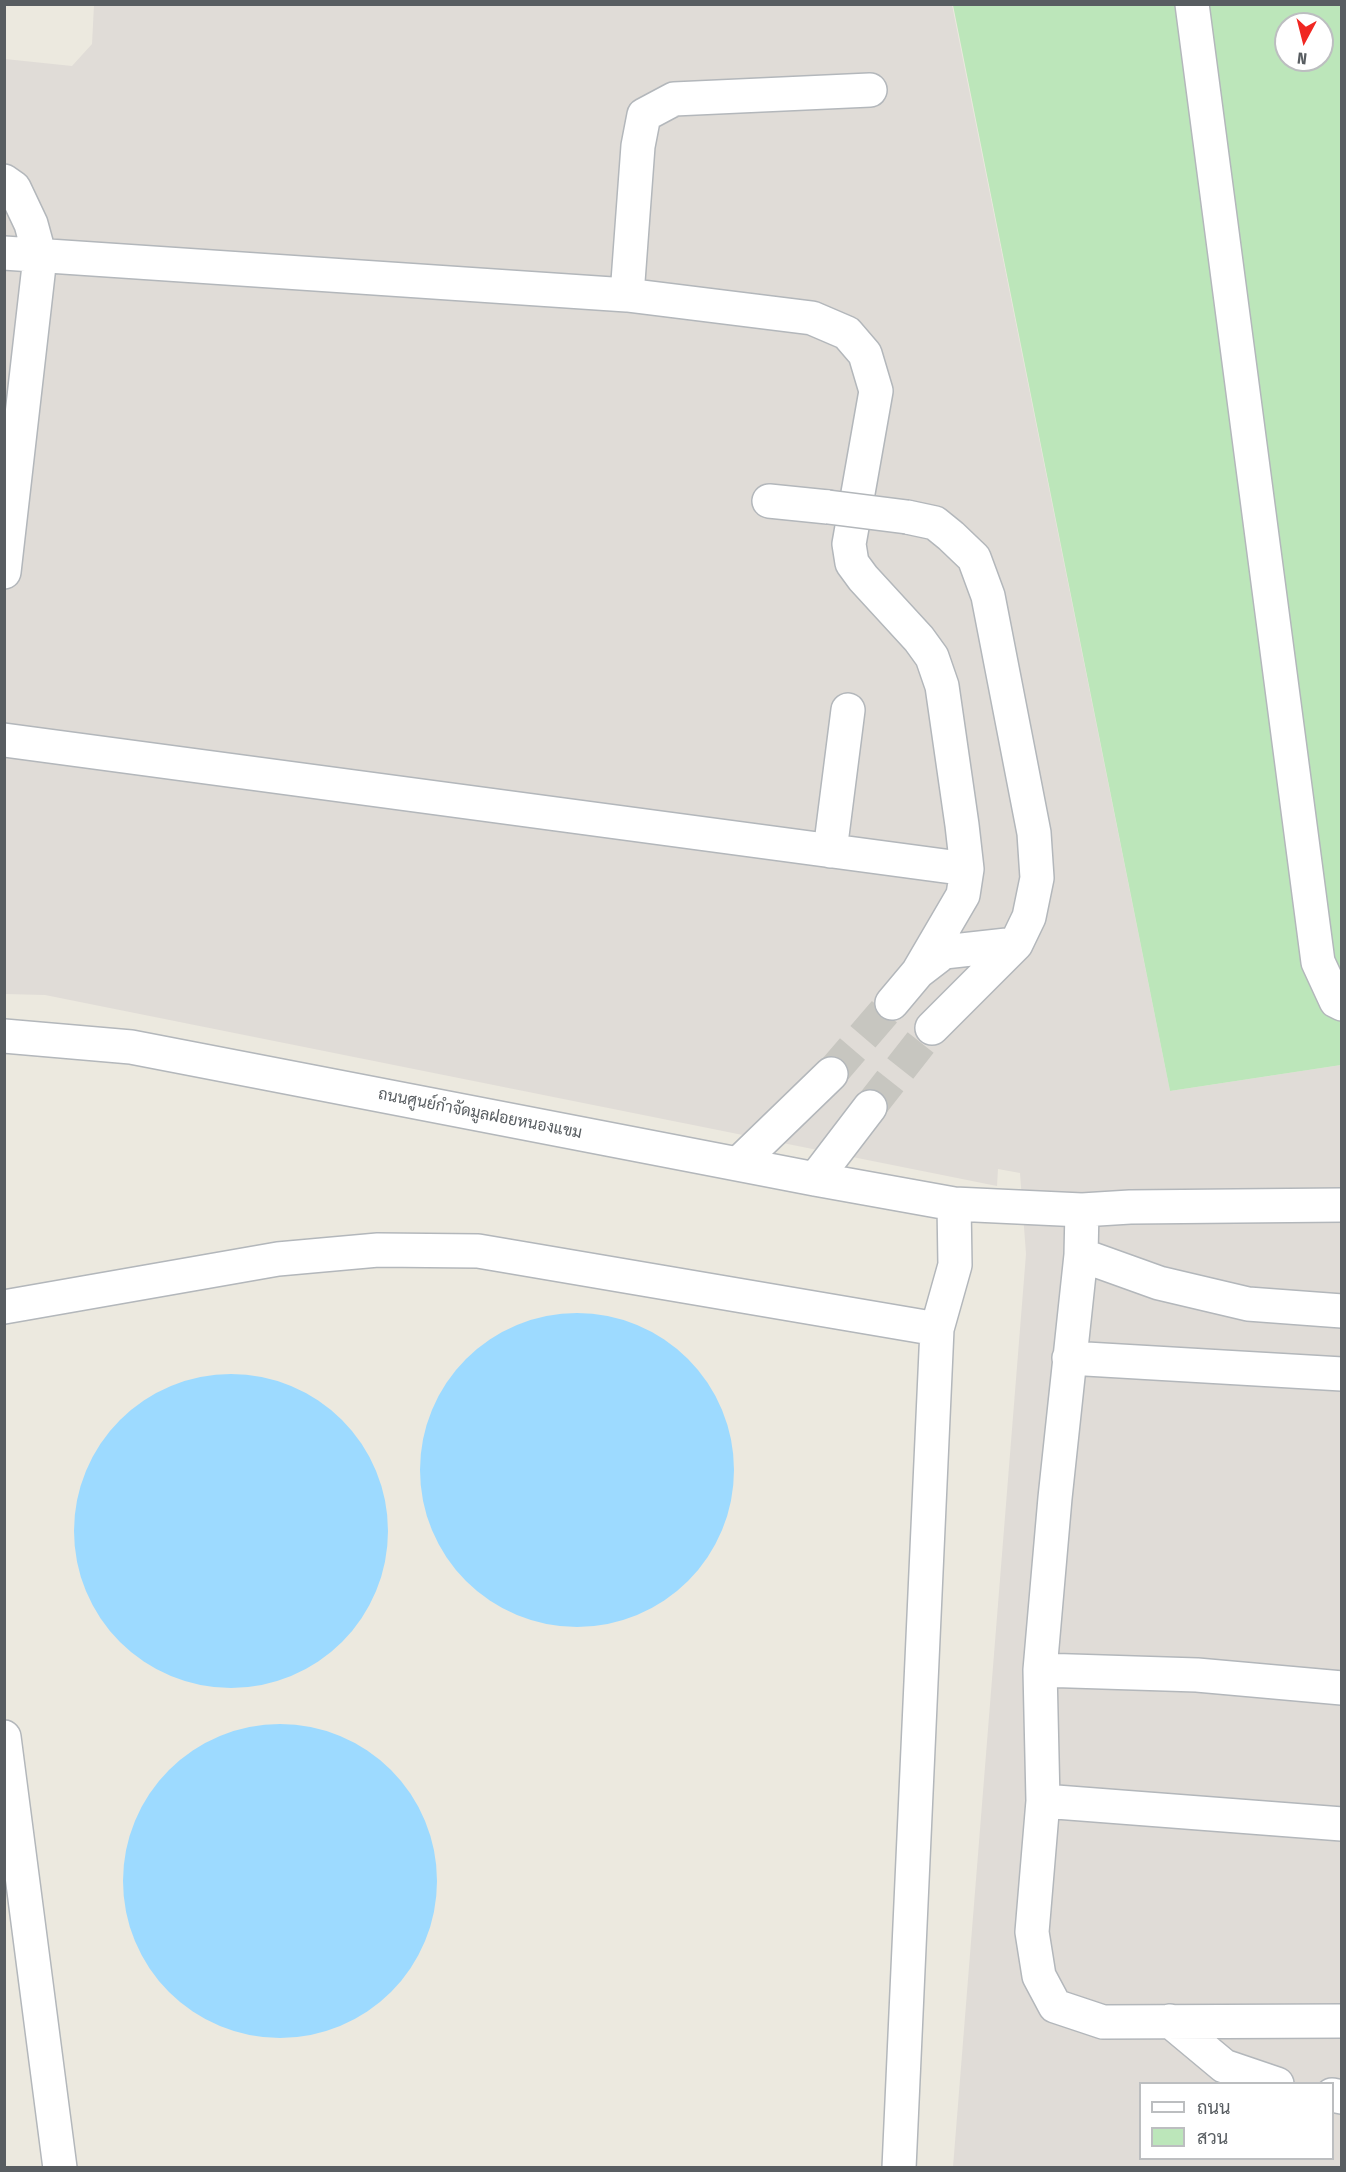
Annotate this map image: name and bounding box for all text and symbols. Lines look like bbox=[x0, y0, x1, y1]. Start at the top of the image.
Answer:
north arrow bbox=[1274, 12, 1334, 72]
text: N bbox=[1296, 48, 1308, 68]
street label: ถนนศูนย์กำจัดมูลฝอยหนองแขม bbox=[376, 1085, 584, 1143]
legend bbox=[1139, 2082, 1334, 2160]
text: ถนน bbox=[1197, 2097, 1230, 2119]
text: สวน bbox=[1197, 2127, 1228, 2149]

